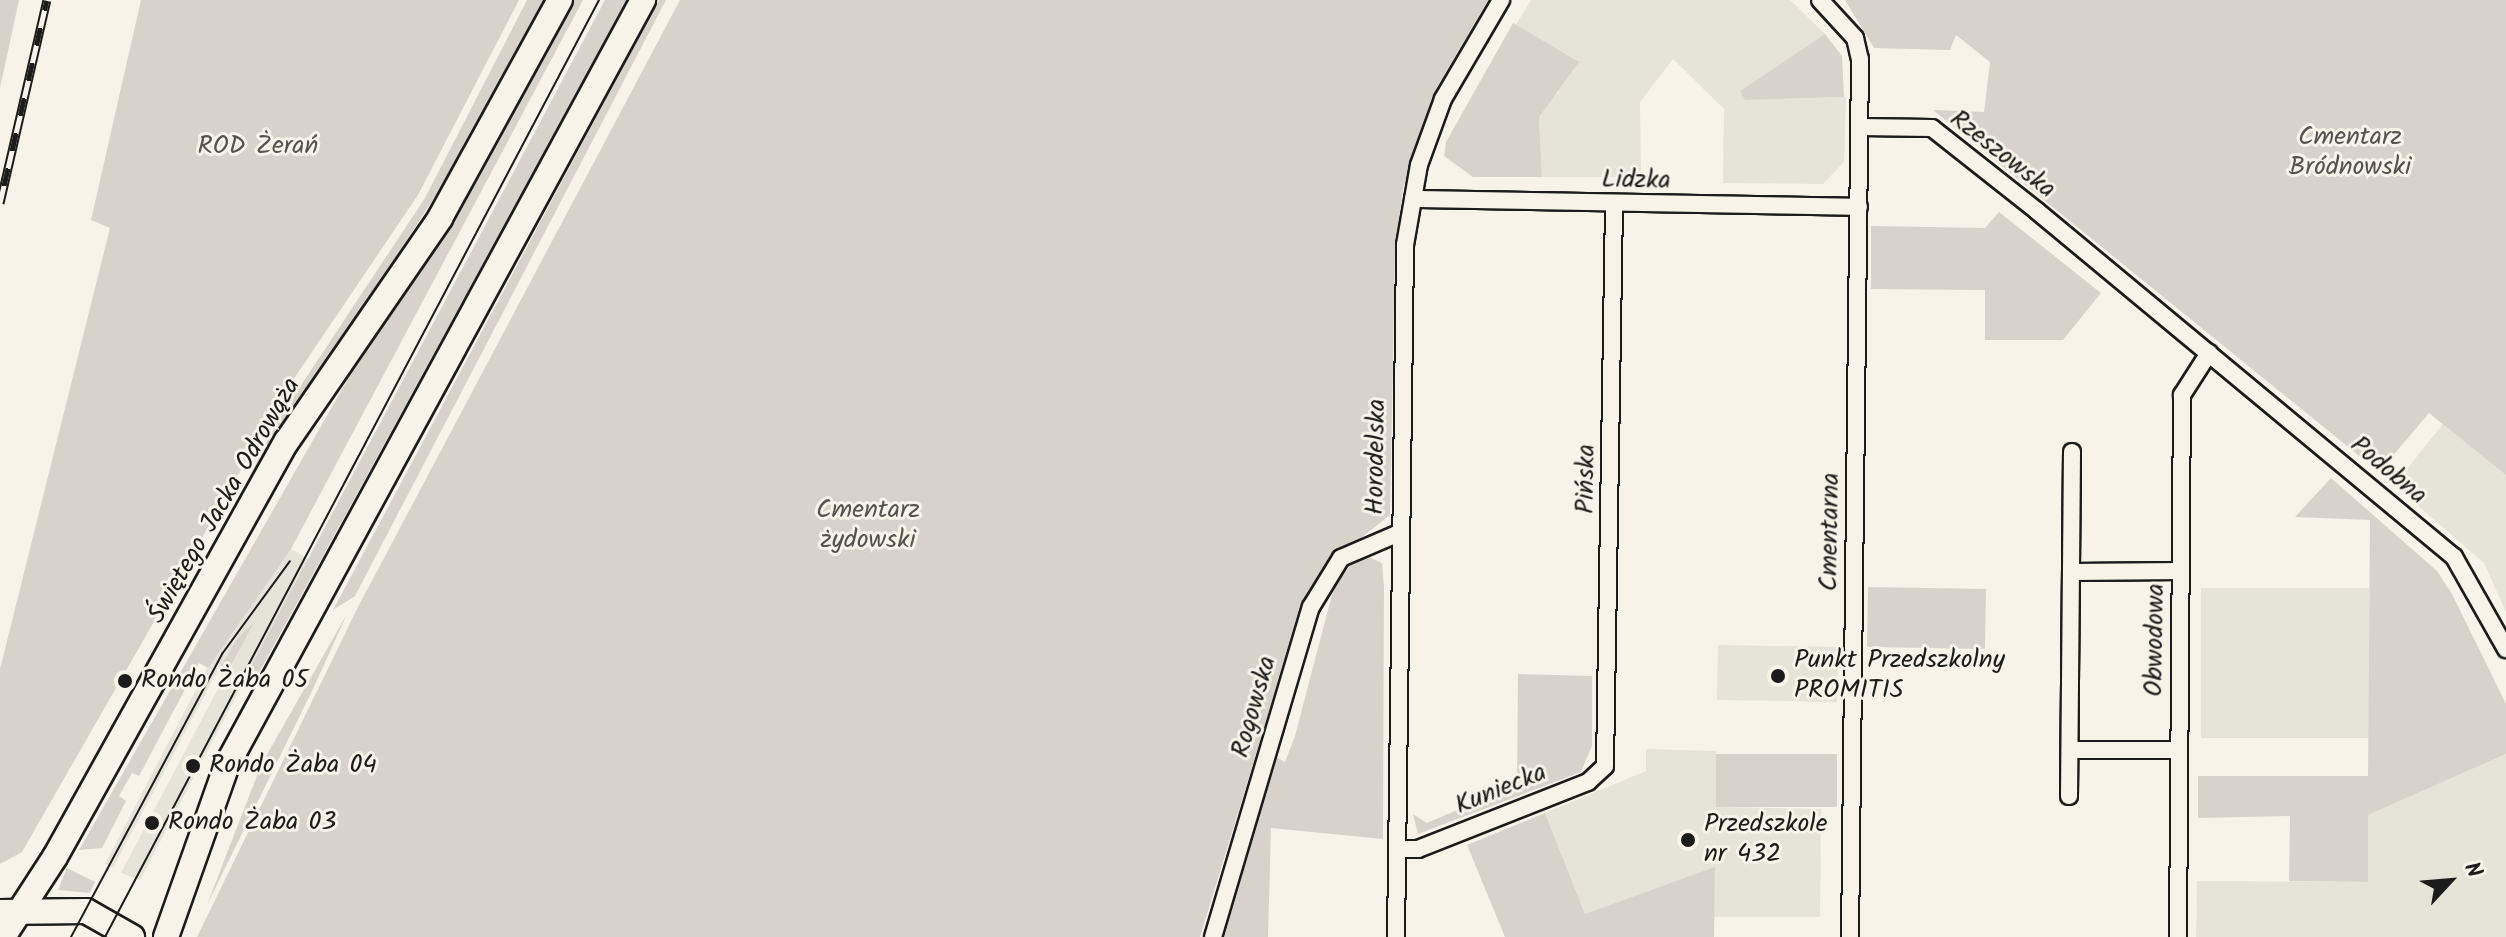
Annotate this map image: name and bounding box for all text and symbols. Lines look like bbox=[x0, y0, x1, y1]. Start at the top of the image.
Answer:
street label: Rzeszowska bbox=[1943, 104, 2061, 206]
park label: Cmentarz Bródnowski bbox=[2289, 122, 2411, 184]
park label: ROD Żerań bbox=[198, 131, 318, 163]
street label: Lidzka bbox=[1601, 165, 1671, 197]
street label: Świętego Jacka Odrowąża bbox=[142, 373, 308, 629]
street label: Horodelska bbox=[1360, 399, 1394, 515]
street label: Podobna bbox=[2343, 430, 2433, 512]
street label: Pińska bbox=[1571, 444, 1603, 514]
street label: Cmentarna bbox=[1814, 472, 1848, 592]
park label: Cmentarz żydowski bbox=[816, 495, 920, 556]
street label: Obwodowa bbox=[2139, 583, 2173, 697]
place label: Punkt Przedszkolny PROMITIS bbox=[1794, 645, 2005, 706]
street label: Rogowska bbox=[1226, 653, 1284, 761]
place label: Rondo Żaba 05 bbox=[141, 665, 309, 697]
marker: Punkt Przedszkolny PROMITIS bbox=[1769, 667, 1787, 685]
marker: Rondo Żaba 05 bbox=[116, 672, 134, 690]
place label: Rondo Żaba 04 bbox=[209, 750, 377, 782]
marker: Rondo Żaba 04 bbox=[184, 757, 202, 775]
street label: Kuniecka bbox=[1451, 758, 1551, 822]
place label: Rondo Żaba 03 bbox=[168, 807, 336, 839]
place label: Przedszkole nr 432 bbox=[1704, 809, 1827, 870]
marker: Rondo Żaba 03 bbox=[143, 814, 161, 832]
marker: Przedszkole nr 432 bbox=[1679, 831, 1697, 849]
north arrow bbox=[2410, 841, 2490, 921]
text: N bbox=[2453, 856, 2491, 884]

